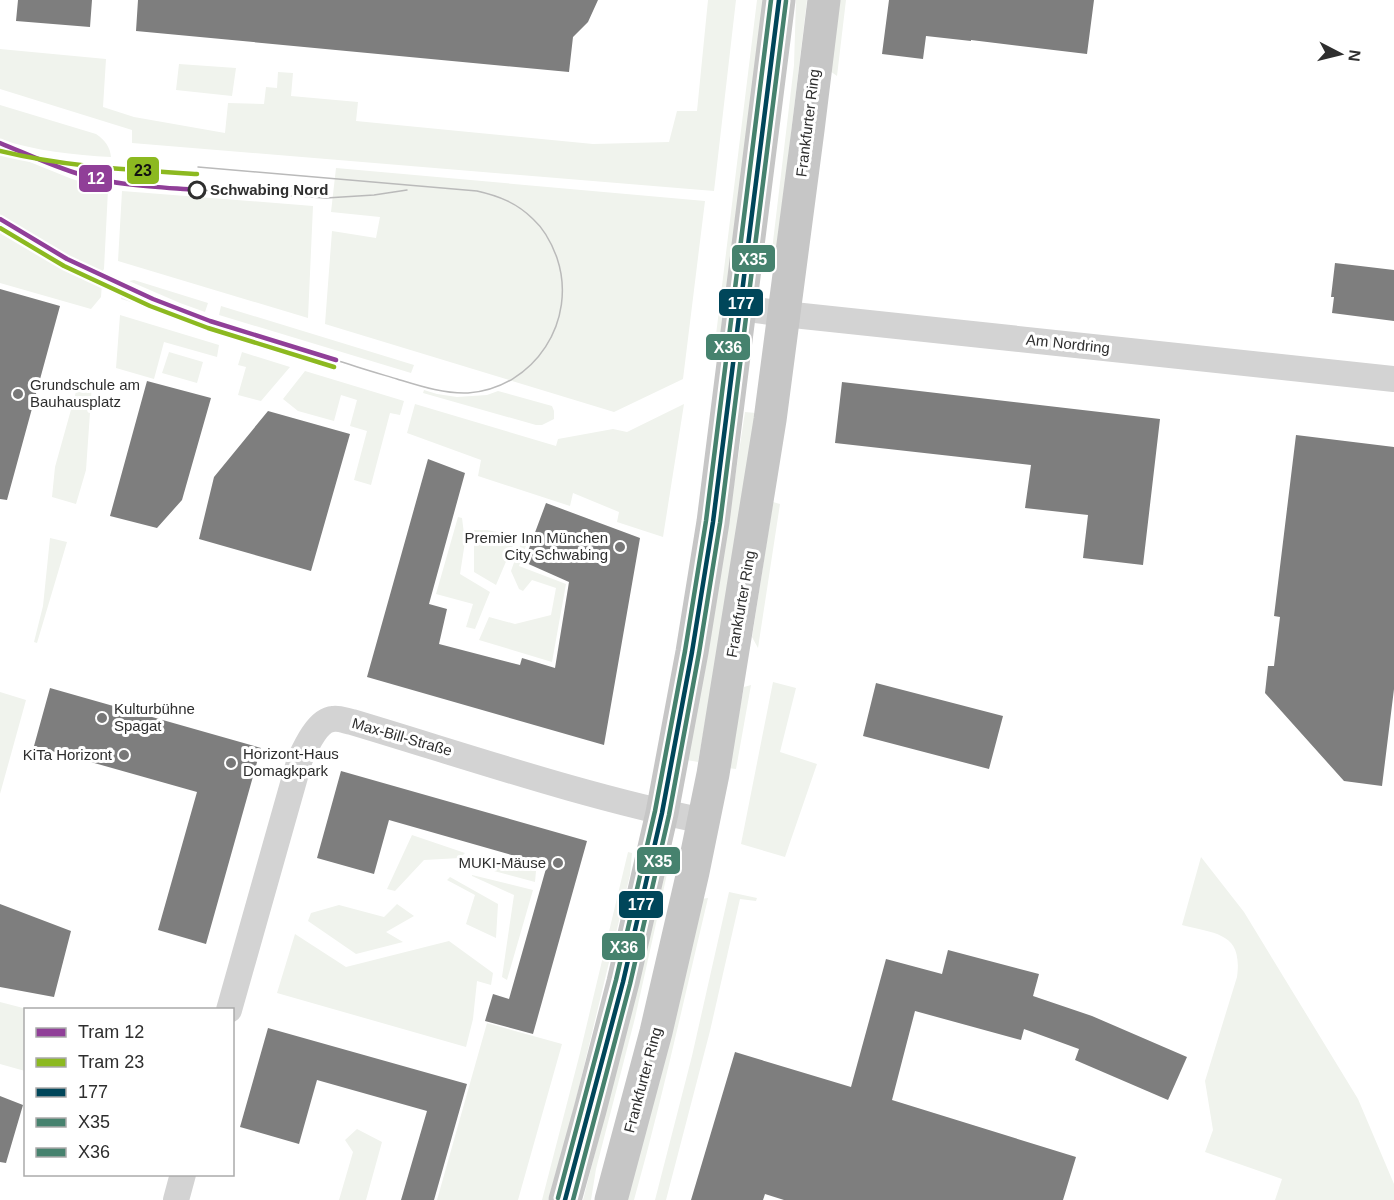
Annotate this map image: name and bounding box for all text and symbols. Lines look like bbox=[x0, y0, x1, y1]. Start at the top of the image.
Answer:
north arrow bbox=[1310, 24, 1370, 84]
text: N bbox=[1345, 49, 1364, 63]
street label: Frankfurter Ring bbox=[792, 68, 823, 178]
line badge: 23 bbox=[126, 156, 160, 185]
text: 23 bbox=[134, 162, 152, 179]
line badge: 12 bbox=[78, 164, 113, 193]
text: 12 bbox=[87, 170, 105, 187]
marker: Schwabing Nord bbox=[188, 181, 206, 199]
place label: Schwabing Nord bbox=[210, 181, 328, 198]
line badge: X35 bbox=[731, 244, 776, 273]
text: X35 bbox=[739, 251, 767, 268]
line badge: 177 bbox=[718, 288, 764, 317]
text: 177 bbox=[728, 295, 754, 312]
street label: Am Nordring bbox=[1025, 331, 1111, 356]
line badge: X36 bbox=[705, 333, 751, 361]
text: X36 bbox=[714, 339, 742, 356]
place label: Grundschule am Bauhausplatz bbox=[30, 376, 140, 410]
marker: Grundschule am Bauhausplatz bbox=[11, 387, 25, 401]
place label: Premier Inn München City Schwabing bbox=[465, 529, 608, 563]
marker: Premier Inn München City Schwabing bbox=[613, 540, 627, 554]
street label: Frankfurter Ring bbox=[723, 549, 758, 659]
place label: Kulturbühne Spagat bbox=[114, 700, 195, 734]
marker: Kulturbühne Spagat bbox=[95, 711, 109, 725]
street label: Max-Bill-Straße bbox=[350, 714, 454, 759]
place label: Horizont-Haus Domagkpark bbox=[243, 745, 339, 779]
place label: KiTa Horizont bbox=[23, 746, 113, 763]
marker: KiTa Horizont bbox=[117, 748, 131, 762]
marker: Horizont-Haus Domagkpark bbox=[224, 756, 238, 770]
line badge: X35 bbox=[636, 846, 681, 875]
text: X35 bbox=[644, 853, 672, 870]
place label: MUKI-Mäuse bbox=[458, 854, 546, 871]
marker: MUKI-Mäuse bbox=[551, 856, 565, 870]
line badge: 177 bbox=[618, 890, 664, 919]
text: 177 bbox=[628, 896, 654, 913]
line badge: X36 bbox=[601, 932, 646, 961]
text: X36 bbox=[610, 939, 638, 956]
legend bbox=[24, 1008, 234, 1176]
text: Tram 12 bbox=[78, 1022, 144, 1042]
street label: Frankfurter Ring bbox=[620, 1025, 665, 1134]
text: Tram 23 bbox=[78, 1052, 144, 1072]
text: 177 bbox=[78, 1082, 108, 1102]
text: X35 bbox=[78, 1112, 110, 1132]
text: X36 bbox=[78, 1142, 110, 1162]

